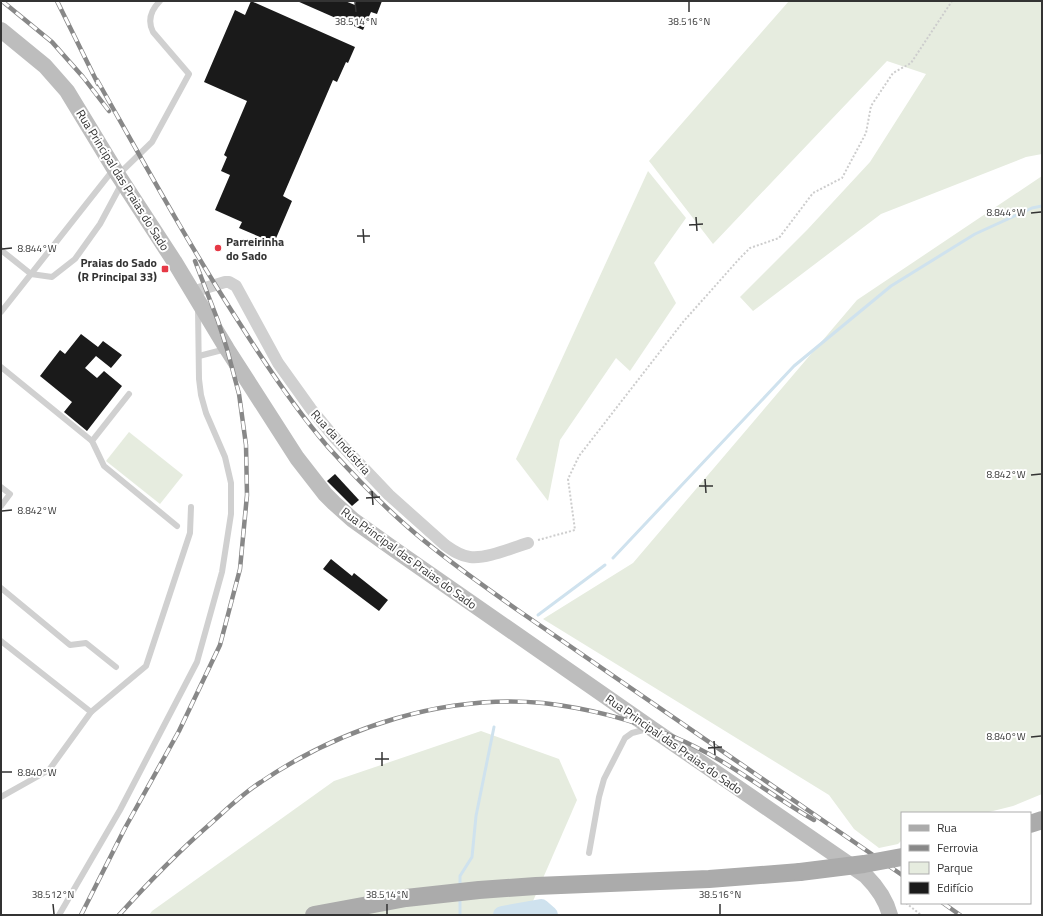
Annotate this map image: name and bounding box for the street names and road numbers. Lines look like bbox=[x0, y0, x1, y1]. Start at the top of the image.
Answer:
street label: Rua Principal das Praias do Sado bbox=[72, 106, 174, 254]
street label: Rua da Indústria bbox=[306, 405, 376, 479]
street label: Rua Principal das Praias do Sado bbox=[337, 502, 481, 614]
street label: Rua Principal das Praias do Sado bbox=[602, 689, 746, 799]

